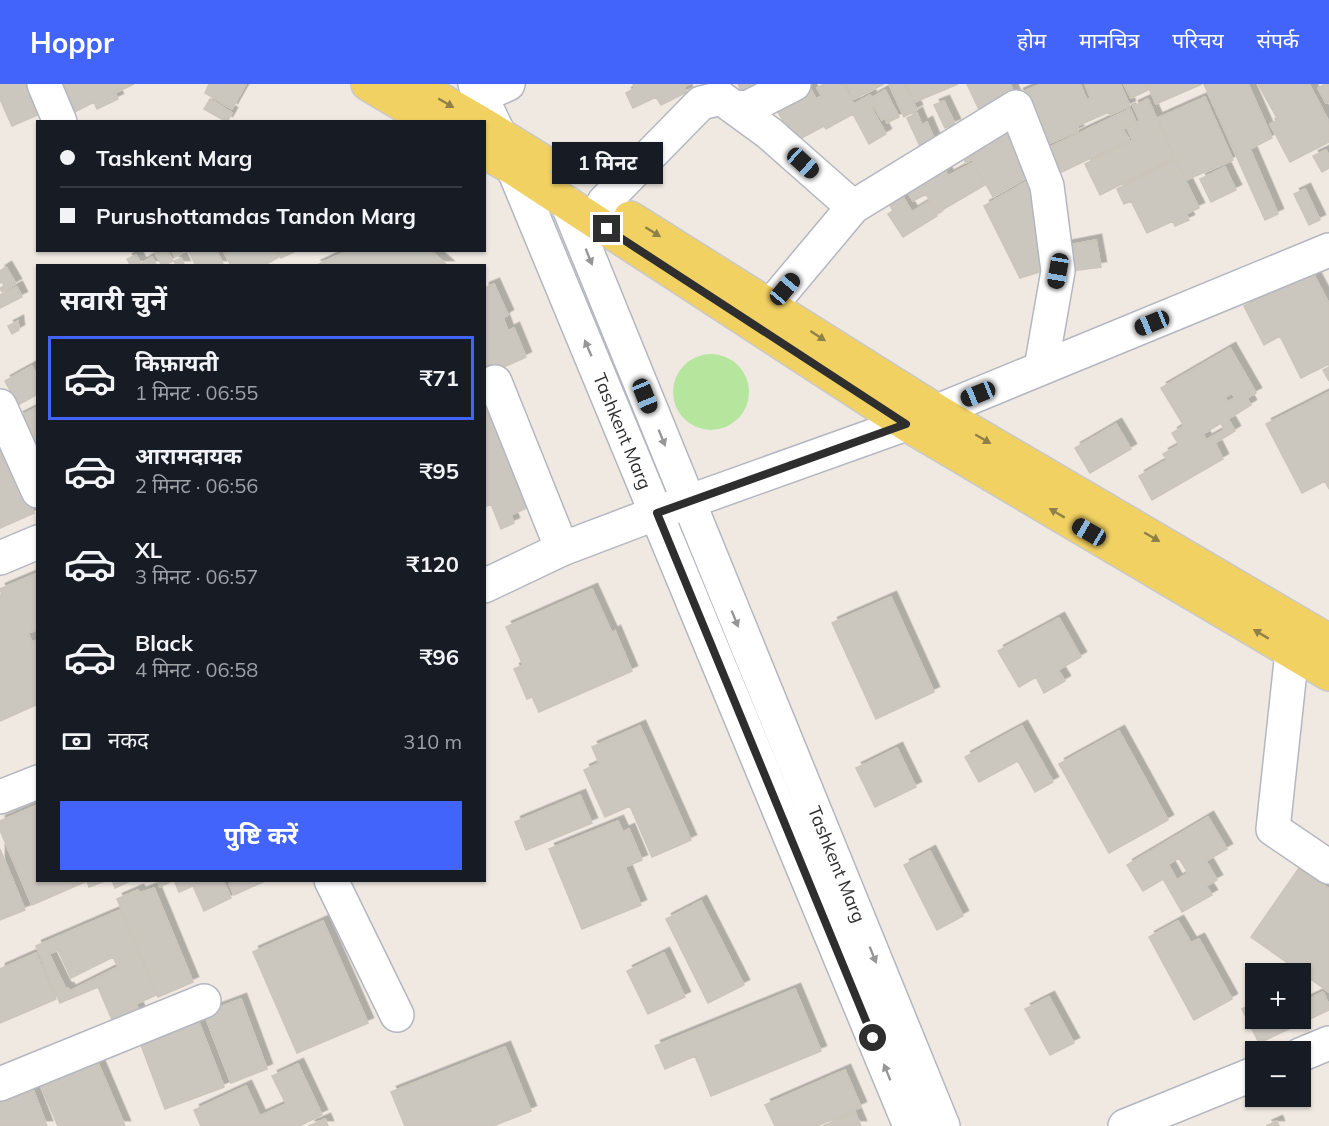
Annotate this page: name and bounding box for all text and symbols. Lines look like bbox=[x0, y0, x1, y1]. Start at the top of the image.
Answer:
text: Hoppr bbox=[30, 25, 114, 60]
text: होम bbox=[1017, 27, 1046, 53]
text: मानचित्र bbox=[1079, 27, 1139, 53]
text: परिचय bbox=[1172, 27, 1224, 53]
text: संपर्क bbox=[1257, 27, 1299, 53]
one-way arrow bbox=[438, 98, 455, 108]
callout: 1 मिनट bbox=[552, 142, 662, 184]
text: Tashkent Marg bbox=[96, 144, 252, 172]
car bbox=[784, 144, 822, 182]
text: 1 मिनट bbox=[578, 150, 637, 175]
text: Purushottamdas Tandon Marg bbox=[96, 202, 416, 230]
route end bbox=[593, 215, 620, 242]
one-way arrow bbox=[645, 227, 661, 238]
one-way arrow bbox=[584, 249, 594, 267]
car bbox=[1046, 252, 1070, 290]
car bbox=[767, 269, 803, 309]
text: सवारी चुनें bbox=[60, 283, 167, 317]
car bbox=[1132, 308, 1172, 338]
one-way arrow bbox=[810, 330, 826, 341]
one-way arrow bbox=[583, 339, 593, 357]
text: किफ़ायती bbox=[135, 349, 219, 377]
icon: car bbox=[63, 351, 117, 405]
text: ₹71 bbox=[419, 364, 459, 392]
street label: Tashkent Marg bbox=[588, 370, 657, 493]
car bbox=[630, 376, 660, 416]
car bbox=[958, 379, 998, 409]
text: 1 मिनट · 06:55 bbox=[135, 380, 258, 405]
one-way arrow bbox=[657, 430, 667, 448]
one-way arrow bbox=[975, 433, 992, 443]
text: आरामदायक bbox=[135, 442, 242, 470]
icon: car bbox=[63, 444, 117, 498]
text: ₹95 bbox=[419, 457, 459, 485]
text: 2 मिनट · 06:56 bbox=[135, 473, 258, 498]
one-way arrow bbox=[1049, 508, 1065, 519]
car bbox=[1069, 515, 1109, 549]
one-way arrow bbox=[1144, 532, 1160, 543]
text: XL bbox=[135, 536, 162, 564]
icon: car bbox=[63, 537, 117, 591]
text: ₹120 bbox=[406, 550, 459, 578]
text: 3 मिनट · 06:57 bbox=[135, 564, 258, 589]
one-way arrow bbox=[731, 610, 740, 628]
one-way arrow bbox=[1253, 628, 1269, 639]
text: Black bbox=[135, 629, 193, 657]
icon: car bbox=[63, 630, 117, 684]
text: ₹96 bbox=[419, 643, 459, 671]
text: 4 मिनट · 06:58 bbox=[135, 657, 258, 682]
icon: cash bbox=[60, 725, 93, 758]
text: नकद bbox=[108, 726, 149, 754]
text: 310 m bbox=[403, 729, 462, 754]
button: पुष्टि करें bbox=[60, 801, 462, 870]
street label: Tashkent Marg bbox=[803, 802, 871, 926]
one-way arrow bbox=[869, 946, 878, 964]
map controls bbox=[1245, 963, 1311, 1107]
button: + bbox=[1245, 963, 1311, 1029]
route start bbox=[859, 1024, 886, 1051]
button: − bbox=[1245, 1041, 1311, 1107]
one-way arrow bbox=[882, 1063, 891, 1081]

